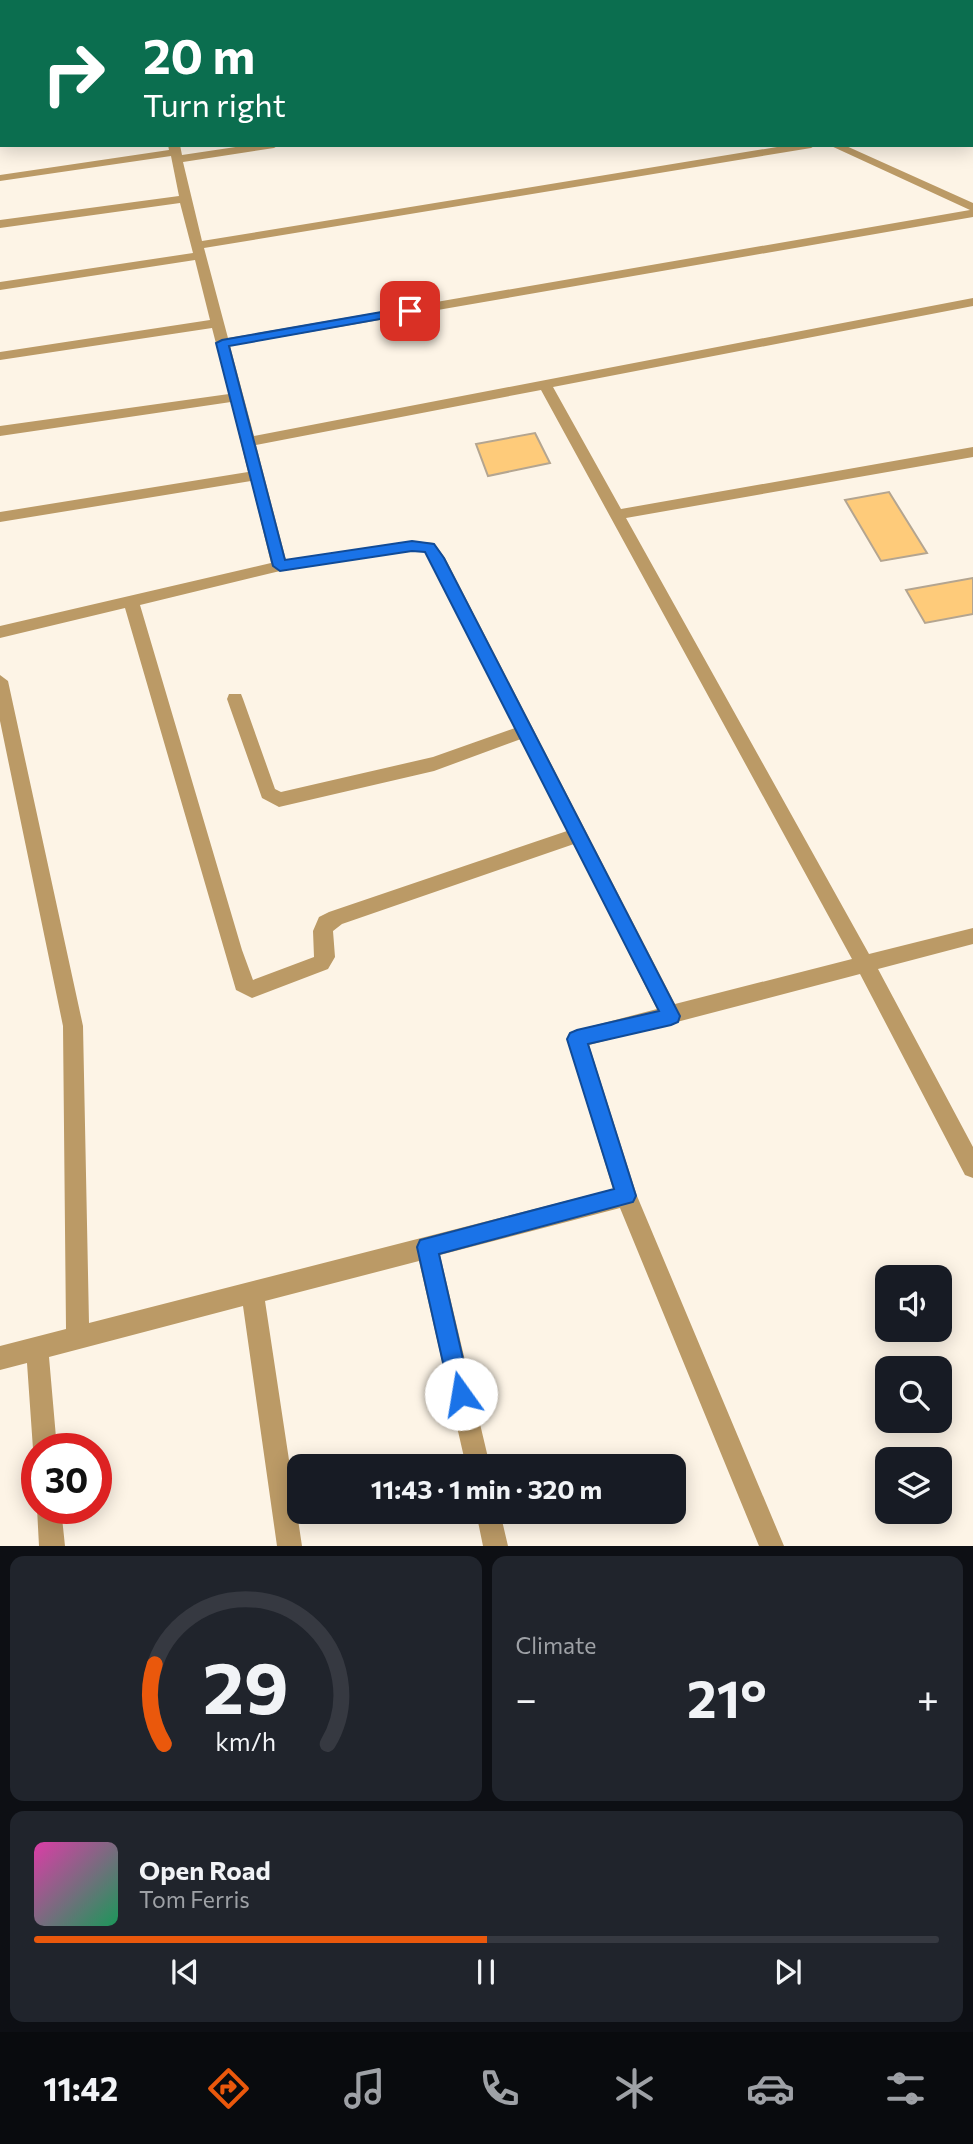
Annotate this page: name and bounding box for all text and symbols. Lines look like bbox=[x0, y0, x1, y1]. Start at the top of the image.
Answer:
text: 20 m bbox=[143, 24, 255, 84]
icon: right bbox=[28, 28, 119, 119]
text: Turn right bbox=[143, 84, 286, 124]
pin bbox=[380, 281, 440, 341]
icon: arrive bbox=[391, 292, 429, 330]
map controls bbox=[875, 1265, 952, 1524]
button: sound bbox=[875, 1265, 952, 1342]
button: search bbox=[875, 1356, 952, 1433]
position arrow bbox=[424, 1357, 498, 1431]
speed limit sign: 30 bbox=[21, 1433, 112, 1524]
button: layers bbox=[875, 1447, 952, 1524]
text: 11:43 · 1 min · 320 m bbox=[371, 1473, 602, 1504]
text: Climate bbox=[516, 1631, 597, 1659]
text: 29 bbox=[203, 1641, 289, 1730]
text: 21° bbox=[687, 1665, 767, 1729]
text: − bbox=[516, 1674, 537, 1721]
text: + bbox=[917, 1674, 939, 1721]
text: km/h bbox=[215, 1726, 276, 1756]
text: Open Road bbox=[139, 1854, 271, 1885]
text: Tom Ferris bbox=[139, 1885, 250, 1913]
icon: previous bbox=[166, 1953, 204, 1991]
icon: pause bbox=[467, 1953, 505, 1991]
icon: next bbox=[769, 1953, 807, 1991]
icon: directions bbox=[204, 2064, 253, 2113]
icon: music bbox=[340, 2064, 389, 2113]
icon: phone bbox=[475, 2064, 524, 2113]
icon: climate bbox=[610, 2064, 659, 2113]
icon: car bbox=[746, 2064, 795, 2113]
icon: filters bbox=[881, 2064, 930, 2113]
text: 11:42 bbox=[43, 2068, 118, 2108]

